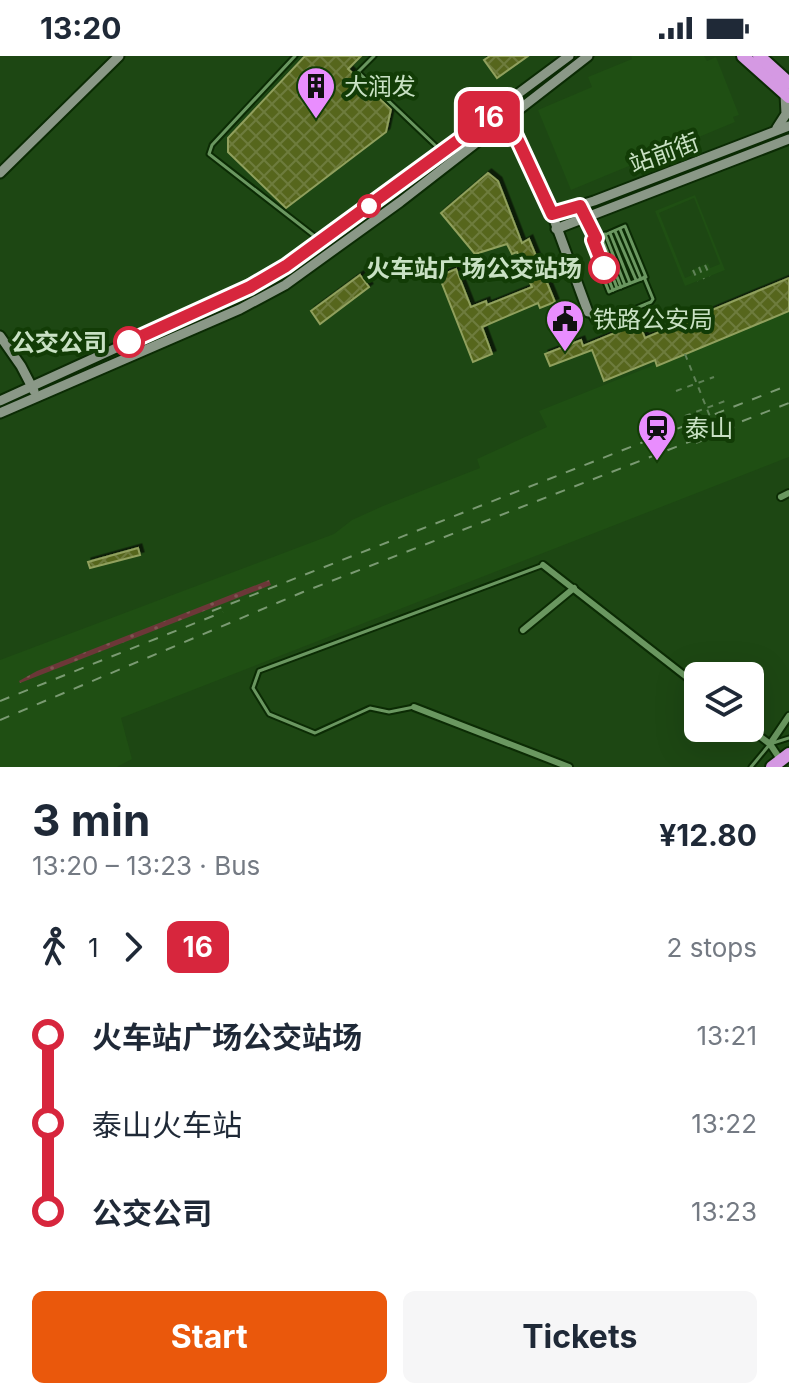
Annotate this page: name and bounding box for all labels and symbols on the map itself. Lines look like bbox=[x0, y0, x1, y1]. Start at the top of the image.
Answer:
building icon: 大润发 bbox=[295, 65, 337, 120]
place label: 大润发 bbox=[344, 72, 416, 101]
line badge: 16 bbox=[453, 91, 525, 143]
street label: 站前街 bbox=[625, 127, 703, 179]
unlabelled marker bbox=[358, 195, 380, 217]
marker: 火车站广场公交站场 bbox=[589, 253, 619, 283]
place label: 火车站广场公交站场 bbox=[366, 254, 582, 283]
public building icon: 铁路公安局 bbox=[544, 298, 586, 353]
place label: 铁路公安局 bbox=[593, 305, 713, 334]
marker: 公交公司 bbox=[114, 327, 144, 357]
place label: 公交公司 bbox=[11, 328, 107, 357]
station icon: 泰山 bbox=[636, 407, 678, 462]
place label: 泰山 bbox=[685, 414, 733, 443]

